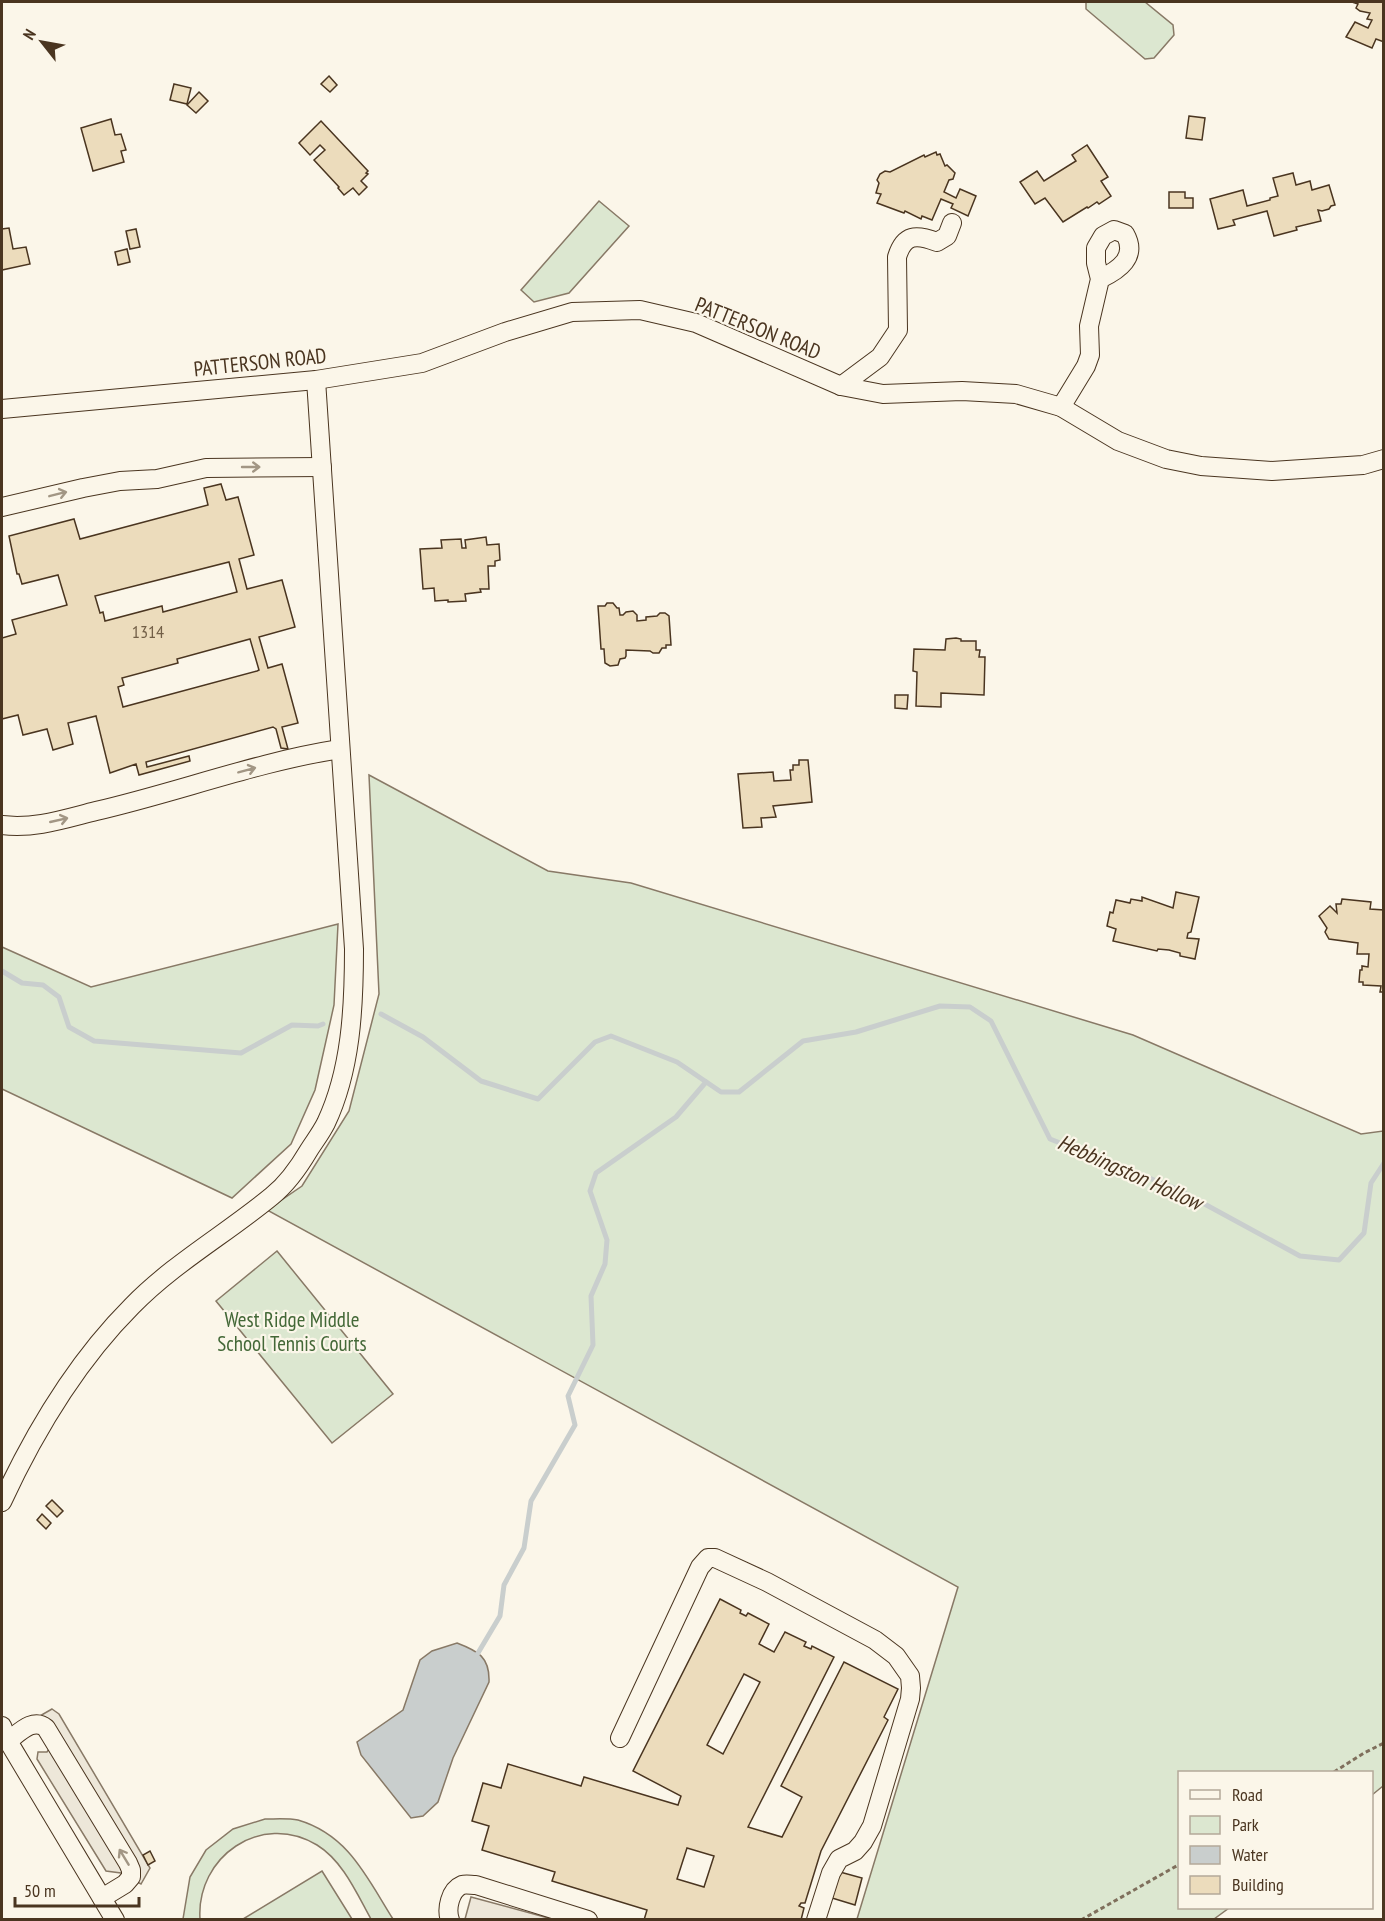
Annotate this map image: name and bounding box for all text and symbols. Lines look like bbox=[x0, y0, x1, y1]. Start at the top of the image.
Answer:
north arrow bbox=[12, 12, 72, 72]
text: N bbox=[18, 25, 40, 43]
street label: PATTERSON ROAD bbox=[691, 291, 825, 365]
street label: PATTERSON ROAD bbox=[192, 342, 328, 382]
one-way arrow bbox=[240, 461, 260, 473]
one-way arrow bbox=[49, 487, 68, 499]
house number: 1314 bbox=[132, 620, 164, 643]
one-way arrow bbox=[237, 763, 256, 775]
one-way arrow bbox=[49, 813, 68, 825]
water label: Hebbingston Hollow bbox=[1054, 1128, 1209, 1218]
park label: West Ridge Middle School Tennis Courts bbox=[217, 1306, 367, 1357]
legend bbox=[1178, 1771, 1373, 1909]
text: Road bbox=[1232, 1783, 1263, 1806]
text: Park bbox=[1232, 1813, 1259, 1836]
text: Water bbox=[1232, 1843, 1268, 1866]
one-way arrow bbox=[117, 1849, 129, 1866]
scale bar bbox=[15, 1870, 140, 1908]
text: Building bbox=[1232, 1873, 1284, 1896]
text: 50 m bbox=[24, 1879, 56, 1902]

